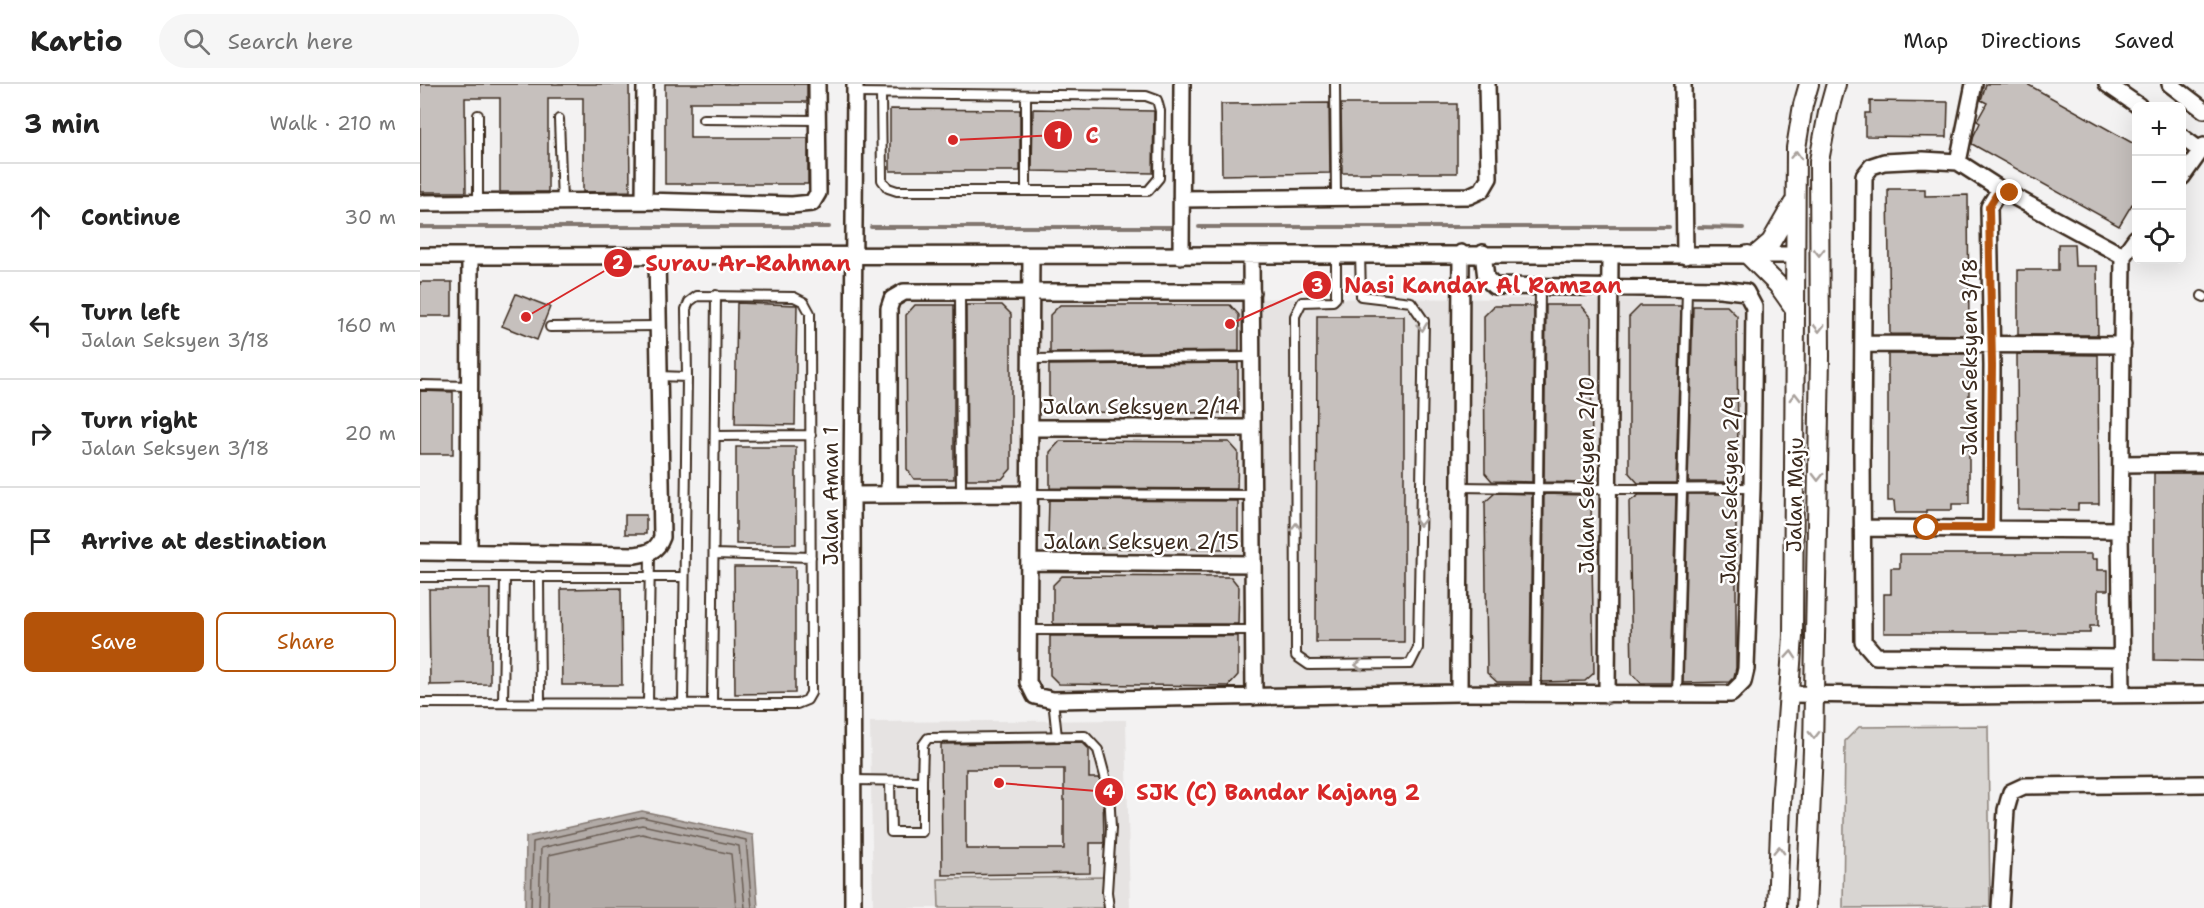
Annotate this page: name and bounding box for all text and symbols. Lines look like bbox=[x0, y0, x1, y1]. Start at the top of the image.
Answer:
search box bbox=[159, 14, 579, 68]
text: Kartio bbox=[30, 22, 123, 60]
icon: search bbox=[180, 25, 213, 58]
text: Search here bbox=[228, 27, 353, 56]
text: Map bbox=[1903, 27, 1948, 55]
text: Directions bbox=[1981, 27, 2081, 55]
text: Saved bbox=[2114, 27, 2174, 55]
map controls bbox=[2132, 102, 2186, 264]
button: + bbox=[2132, 102, 2186, 156]
text: 3 min bbox=[24, 106, 100, 141]
text: Walk · 210 m bbox=[270, 110, 396, 136]
callout: C bbox=[1043, 115, 1110, 155]
text: C bbox=[1085, 121, 1099, 150]
text: 1 bbox=[1054, 124, 1062, 148]
one-way arrow bbox=[1790, 150, 1803, 159]
button: − bbox=[2132, 156, 2186, 210]
route end bbox=[1996, 179, 2022, 205]
icon: ahead bbox=[24, 201, 57, 234]
text: Continue bbox=[81, 203, 181, 232]
text: 30 m bbox=[344, 204, 396, 230]
button: locate bbox=[2132, 210, 2186, 264]
callout: Surau Ar-Rahman bbox=[603, 243, 862, 283]
one-way arrow bbox=[1813, 248, 1825, 257]
text: Surau Ar-Rahman bbox=[645, 249, 851, 278]
text: 2 bbox=[612, 251, 625, 275]
street label: Jalan Seksyen 3/18 bbox=[1956, 258, 1984, 456]
callout: Nasi Kandar Al Ramzan bbox=[1302, 265, 1634, 305]
text: Nasi Kandar Al Ramzan bbox=[1344, 271, 1622, 300]
text: 3 bbox=[1311, 274, 1323, 298]
text: Turn left bbox=[81, 298, 180, 327]
icon: left bbox=[24, 309, 57, 342]
text: 160 m bbox=[337, 312, 396, 338]
one-way arrow bbox=[1415, 322, 1428, 332]
one-way arrow bbox=[1813, 324, 1825, 333]
text: Jalan Seksyen 3/18 bbox=[81, 327, 270, 353]
street label: Jalan Seksyen 2/10 bbox=[1573, 376, 1601, 574]
street label: Jalan Seksyen 2/14 bbox=[1042, 393, 1240, 421]
one-way arrow bbox=[1789, 393, 1801, 402]
street label: Jalan Seksyen 2/9 bbox=[1714, 395, 1746, 585]
text: Turn right bbox=[81, 406, 198, 435]
icon: right bbox=[24, 417, 57, 450]
text: 20 m bbox=[345, 420, 396, 446]
street label: Jalan Aman 1 bbox=[817, 426, 845, 566]
text: Jalan Seksyen 3/18 bbox=[81, 435, 270, 461]
street label: Jalan Maju bbox=[1780, 437, 1810, 553]
one-way arrow bbox=[1812, 473, 1824, 482]
route start bbox=[1913, 514, 1939, 540]
one-way arrow bbox=[1414, 517, 1426, 526]
one-way arrow bbox=[1290, 522, 1302, 531]
icon: arrive bbox=[24, 525, 57, 558]
text: Arrive at destination bbox=[81, 527, 327, 556]
street label: Jalan Seksyen 2/15 bbox=[1043, 528, 1239, 556]
button: Save bbox=[24, 612, 204, 672]
button: Share bbox=[216, 612, 396, 672]
one-way arrow bbox=[1784, 650, 1797, 659]
one-way arrow bbox=[1354, 658, 1363, 671]
one-way arrow bbox=[1807, 731, 1820, 740]
callout: SJK (C) Bandar Kajang 2 bbox=[1094, 772, 1432, 812]
text: SJK (C) Bandar Kajang 2 bbox=[1136, 778, 1420, 807]
text: 4 bbox=[1103, 780, 1116, 804]
one-way arrow bbox=[1773, 845, 1786, 854]

